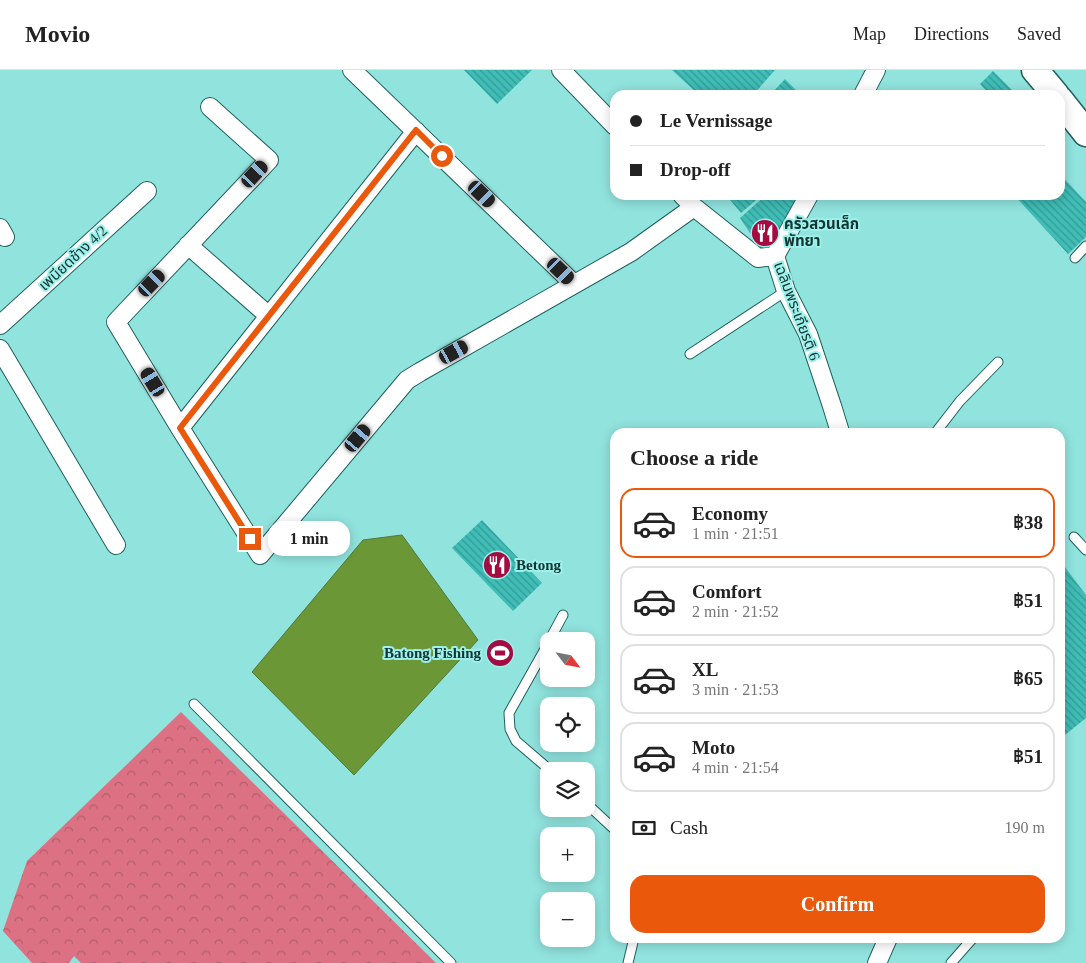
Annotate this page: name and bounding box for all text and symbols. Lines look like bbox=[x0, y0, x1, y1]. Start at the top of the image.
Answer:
text: Movio bbox=[25, 21, 90, 47]
text: Map bbox=[853, 24, 886, 44]
text: Directions bbox=[914, 24, 989, 44]
text: Saved bbox=[1017, 24, 1061, 44]
text: Le Vernissage bbox=[660, 110, 772, 131]
route start bbox=[431, 145, 453, 167]
car bbox=[239, 158, 270, 190]
text: Drop-off bbox=[660, 159, 730, 180]
car bbox=[465, 178, 498, 210]
place label: ครัวสวนเล็ก พัทยา bbox=[784, 215, 859, 249]
restaurant icon: ครัวสวนเล็ก พัทยา bbox=[750, 218, 780, 248]
street label: เพนียดช้าง 4/2 bbox=[36, 222, 110, 294]
car bbox=[544, 255, 577, 287]
street label: เฉลิมพระเกียรติ 6 bbox=[771, 259, 823, 363]
car bbox=[136, 267, 167, 299]
car bbox=[437, 338, 470, 366]
car bbox=[138, 365, 167, 399]
car bbox=[342, 422, 373, 454]
text: Choose a ride bbox=[630, 445, 758, 470]
icon: car bbox=[632, 501, 677, 546]
text: Economy bbox=[692, 503, 768, 524]
text: ฿38 bbox=[1013, 512, 1043, 533]
callout: 1 min bbox=[268, 522, 350, 556]
text: 1 min · 21:51 bbox=[692, 525, 779, 542]
route end bbox=[239, 528, 261, 550]
text: 1 min bbox=[290, 530, 328, 547]
restaurant icon: Betong bbox=[482, 550, 512, 580]
place label: Betong bbox=[516, 557, 562, 573]
icon: car bbox=[632, 579, 677, 624]
text: Comfort bbox=[692, 581, 762, 602]
text: ฿51 bbox=[1013, 590, 1043, 611]
text: 2 min · 21:52 bbox=[692, 603, 779, 620]
north arrow bbox=[540, 632, 595, 688]
map controls bbox=[540, 632, 595, 947]
sports icon: Batong Fishing bbox=[485, 638, 515, 668]
place label: Batong Fishing bbox=[384, 645, 481, 661]
icon: car bbox=[632, 657, 677, 702]
text: XL bbox=[692, 659, 718, 680]
text: ฿65 bbox=[1013, 668, 1043, 689]
text: 3 min · 21:53 bbox=[692, 681, 779, 698]
button: locate bbox=[540, 697, 595, 752]
icon: car bbox=[632, 735, 677, 780]
text: Moto bbox=[692, 737, 735, 758]
text: ฿51 bbox=[1013, 746, 1043, 767]
text: 4 min · 21:54 bbox=[692, 759, 779, 776]
button: layers bbox=[540, 762, 595, 817]
icon: cash bbox=[630, 814, 658, 842]
text: Cash bbox=[670, 817, 708, 838]
text: 190 m bbox=[1005, 819, 1045, 836]
button: + bbox=[540, 827, 595, 882]
button: Confirm bbox=[630, 875, 1045, 933]
button: − bbox=[540, 892, 595, 947]

